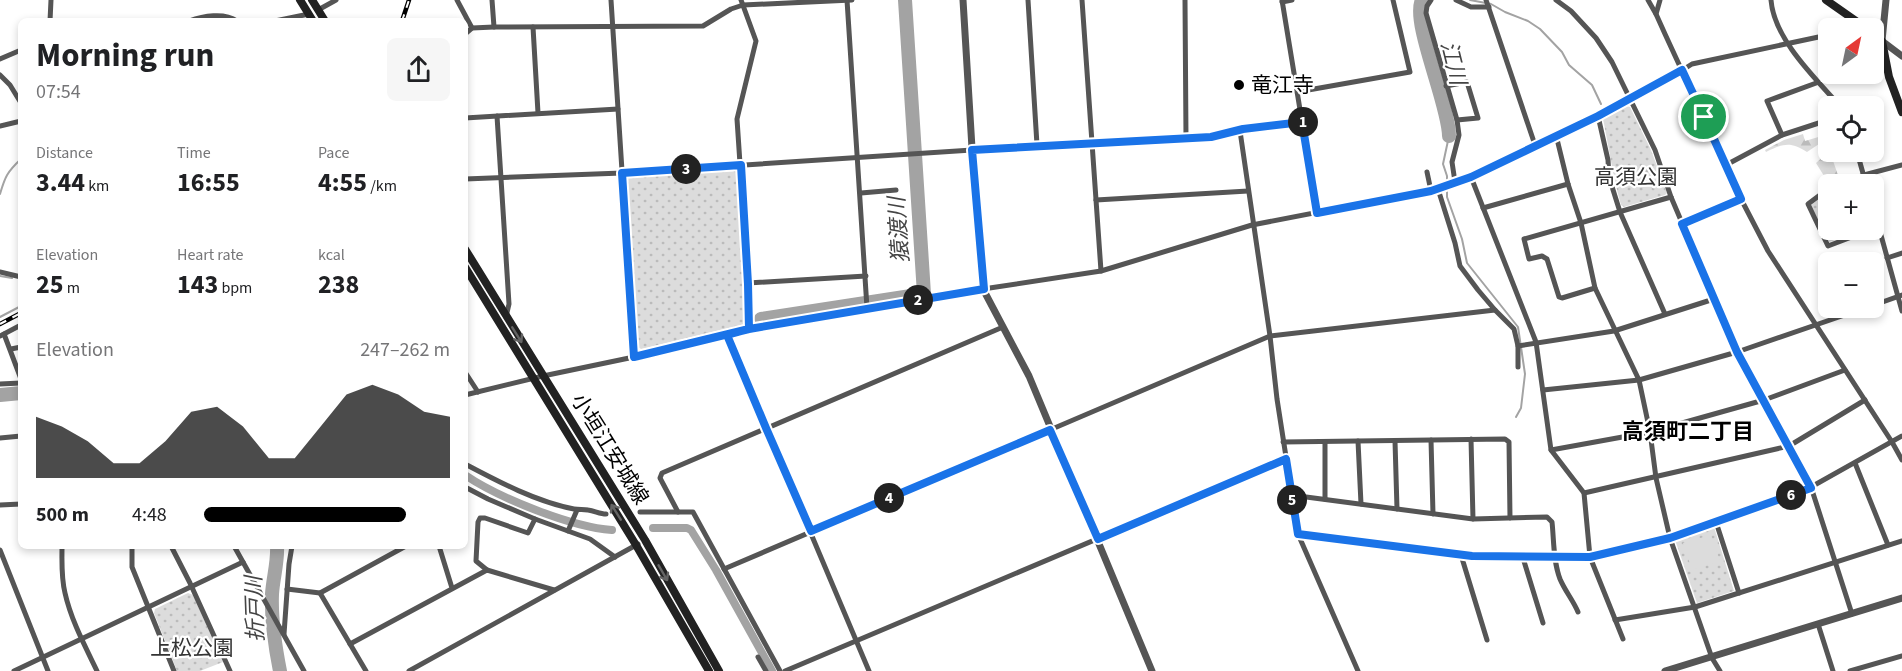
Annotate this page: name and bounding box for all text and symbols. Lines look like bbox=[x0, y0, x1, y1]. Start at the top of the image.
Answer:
north arrow bbox=[1818, 18, 1884, 84]
map controls bbox=[1818, 18, 1884, 318]
text: Morning run bbox=[36, 32, 214, 79]
button: share bbox=[387, 38, 450, 101]
water label: 江川 bbox=[1432, 38, 1474, 90]
place label: 竜江寺 bbox=[1251, 70, 1314, 100]
text: 07:54 bbox=[36, 78, 81, 106]
marker: 竜江寺 bbox=[1232, 78, 1246, 92]
pin bbox=[1678, 91, 1729, 142]
button: locate bbox=[1818, 96, 1884, 162]
icon: arrive bbox=[1687, 100, 1720, 133]
pin: 1 bbox=[1288, 107, 1318, 137]
text: 1 bbox=[1299, 111, 1307, 133]
text: Distance bbox=[36, 142, 93, 164]
text: Time bbox=[177, 142, 211, 164]
text: Pace bbox=[318, 142, 349, 164]
pin: 3 bbox=[671, 154, 701, 184]
text: 3 bbox=[682, 158, 690, 180]
park label: 高須公園 bbox=[1594, 162, 1678, 192]
text: 3.44 bbox=[36, 164, 85, 201]
text: 16:55 bbox=[177, 164, 240, 201]
text: 4:55 bbox=[318, 164, 367, 201]
button: + bbox=[1818, 174, 1884, 240]
text: km bbox=[85, 175, 109, 197]
text: /km bbox=[367, 175, 397, 197]
water label: 猿渡川 bbox=[881, 194, 917, 264]
text: Elevation bbox=[36, 244, 98, 266]
text: Heart rate bbox=[177, 244, 244, 266]
text: kcal bbox=[318, 244, 345, 266]
button: − bbox=[1818, 252, 1884, 318]
text: 25 bbox=[36, 266, 63, 303]
text: 143 bbox=[177, 266, 218, 303]
text: 238 bbox=[318, 266, 359, 303]
text: m bbox=[63, 277, 80, 299]
text: bpm bbox=[218, 277, 252, 299]
pin: 2 bbox=[903, 285, 933, 315]
text: 2 bbox=[914, 289, 922, 311]
one-way arrow bbox=[512, 326, 524, 343]
text: Elevation bbox=[36, 336, 114, 364]
text: 247–262 m bbox=[360, 336, 450, 364]
street label: 小垣江安城線 bbox=[564, 388, 656, 510]
district label: 高須町二丁目 bbox=[1622, 416, 1754, 448]
pin: 6 bbox=[1776, 480, 1806, 510]
pin: 4 bbox=[874, 483, 904, 513]
text: 6 bbox=[1787, 484, 1795, 506]
pin: 5 bbox=[1277, 485, 1307, 515]
text: 4 bbox=[885, 487, 893, 509]
text: 5 bbox=[1288, 489, 1296, 511]
text: 500 m bbox=[36, 501, 89, 529]
text: 4:48 bbox=[132, 501, 167, 529]
one-way arrow bbox=[610, 504, 622, 521]
one-way arrow bbox=[657, 564, 669, 581]
water label: 折戸川 bbox=[238, 573, 272, 643]
park label: 上松公園 bbox=[150, 633, 234, 663]

